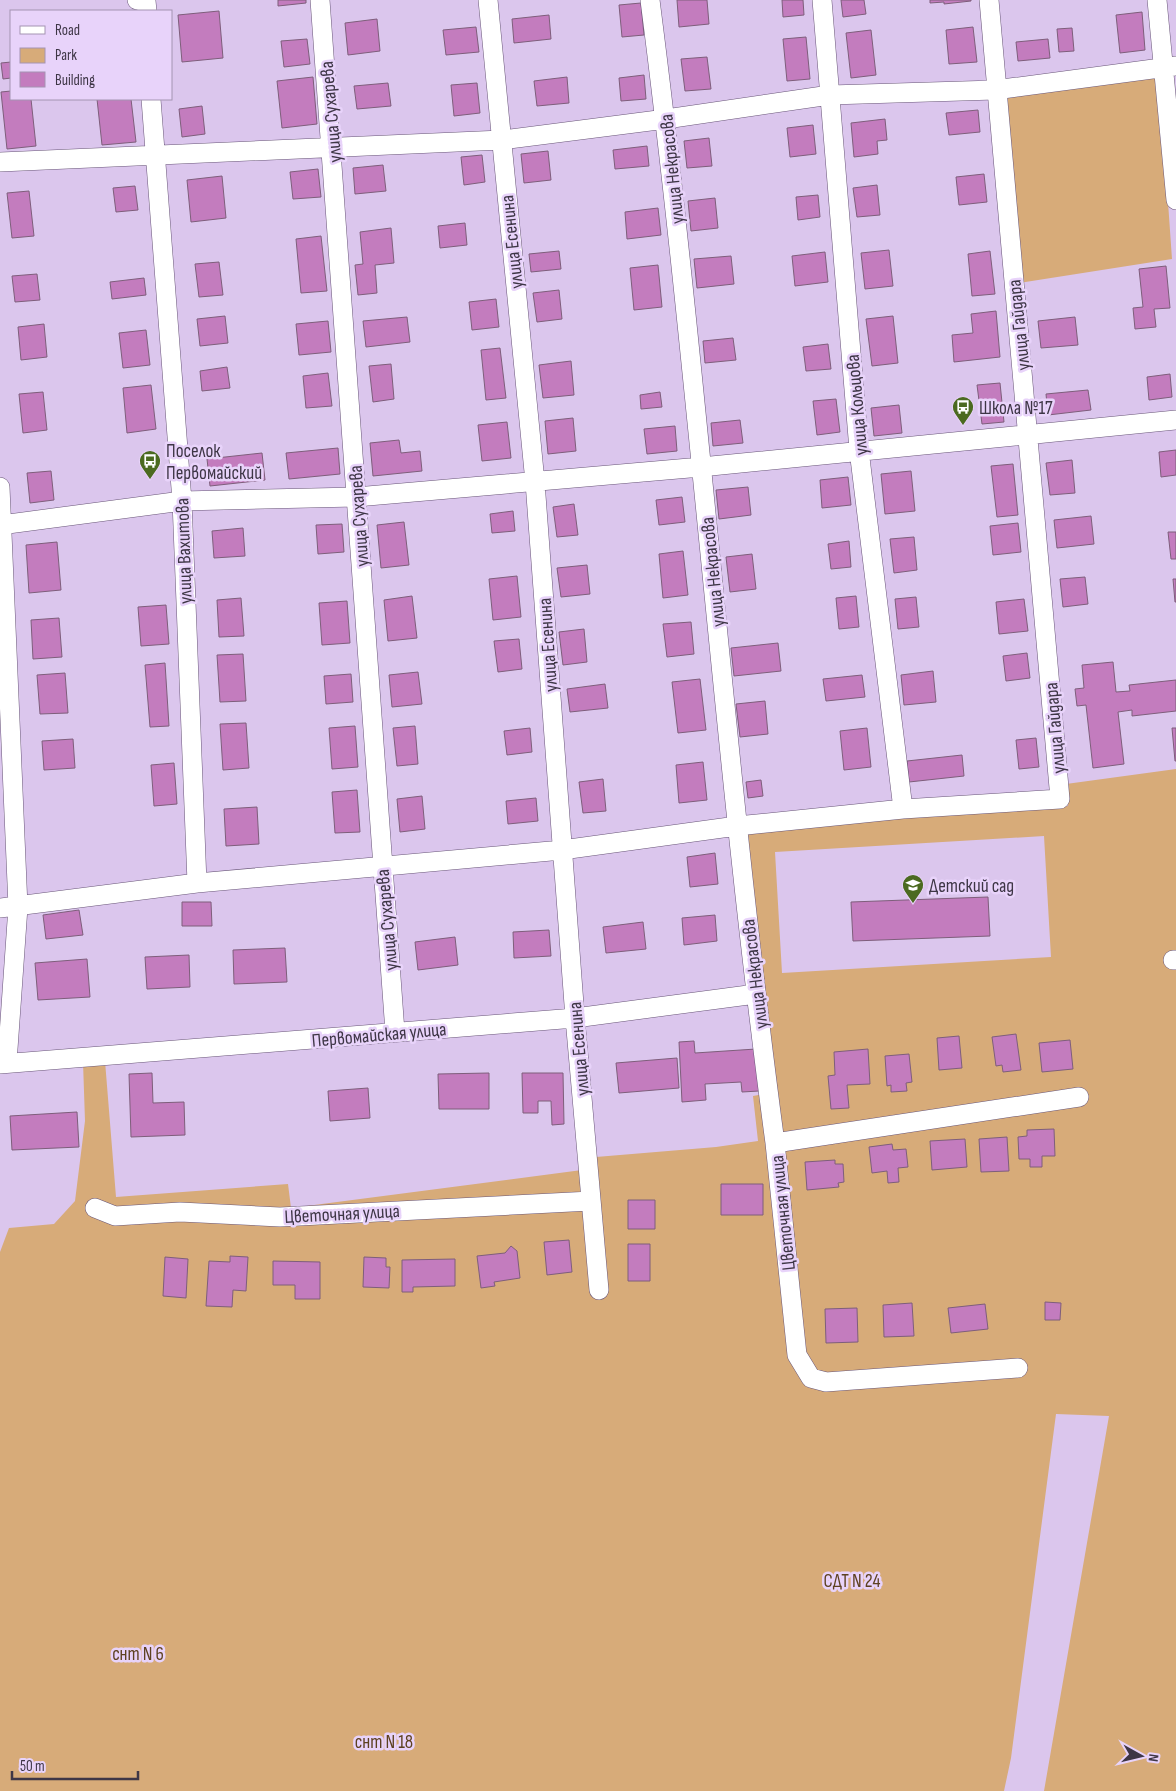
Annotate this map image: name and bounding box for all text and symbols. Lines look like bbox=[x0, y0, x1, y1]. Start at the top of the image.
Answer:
legend bbox=[10, 10, 172, 100]
text: Road bbox=[55, 21, 80, 40]
text: Park bbox=[55, 46, 77, 65]
street label: улица Сухарева bbox=[316, 60, 347, 163]
text: Building bbox=[55, 71, 95, 90]
street label: улица Некрасова bbox=[655, 113, 690, 225]
street label: улица Есенина bbox=[496, 194, 529, 290]
street label: улица Гайдара bbox=[1003, 278, 1036, 371]
street label: улица Кольцова bbox=[842, 353, 873, 456]
bus stop icon: Школа №17 bbox=[951, 395, 975, 426]
place label: Школа №17 bbox=[979, 397, 1053, 420]
place label: Поселок Первомайский bbox=[166, 440, 262, 485]
bus stop icon: Поселок Первомайский bbox=[138, 449, 162, 480]
street label: улица Сухарева bbox=[344, 464, 375, 567]
street label: улица Вахитова bbox=[171, 497, 198, 604]
street label: улица Некрасова bbox=[696, 516, 731, 628]
street label: улица Есенина bbox=[534, 597, 563, 693]
street label: улица Гайдара bbox=[1040, 681, 1071, 774]
street label: улица Сухарева bbox=[372, 868, 403, 971]
school or university icon: Детский сад bbox=[901, 873, 925, 904]
place label: Детский сад bbox=[929, 875, 1014, 898]
street label: улица Некрасова bbox=[737, 918, 774, 1030]
street label: улица Есенина bbox=[564, 1001, 595, 1097]
street label: Первомайская улица bbox=[311, 1018, 447, 1053]
street label: Цветочная улица bbox=[766, 1154, 801, 1272]
street label: Цветочная улица bbox=[284, 1200, 400, 1229]
park label: СДТ N 24 bbox=[824, 1570, 880, 1593]
park label: снт N 6 bbox=[112, 1643, 164, 1666]
park label: снт N 18 bbox=[355, 1731, 413, 1754]
north arrow bbox=[1116, 1731, 1166, 1781]
scale bar bbox=[12, 1748, 139, 1780]
text: N bbox=[1144, 1753, 1162, 1763]
text: 50 m bbox=[20, 1757, 45, 1776]

